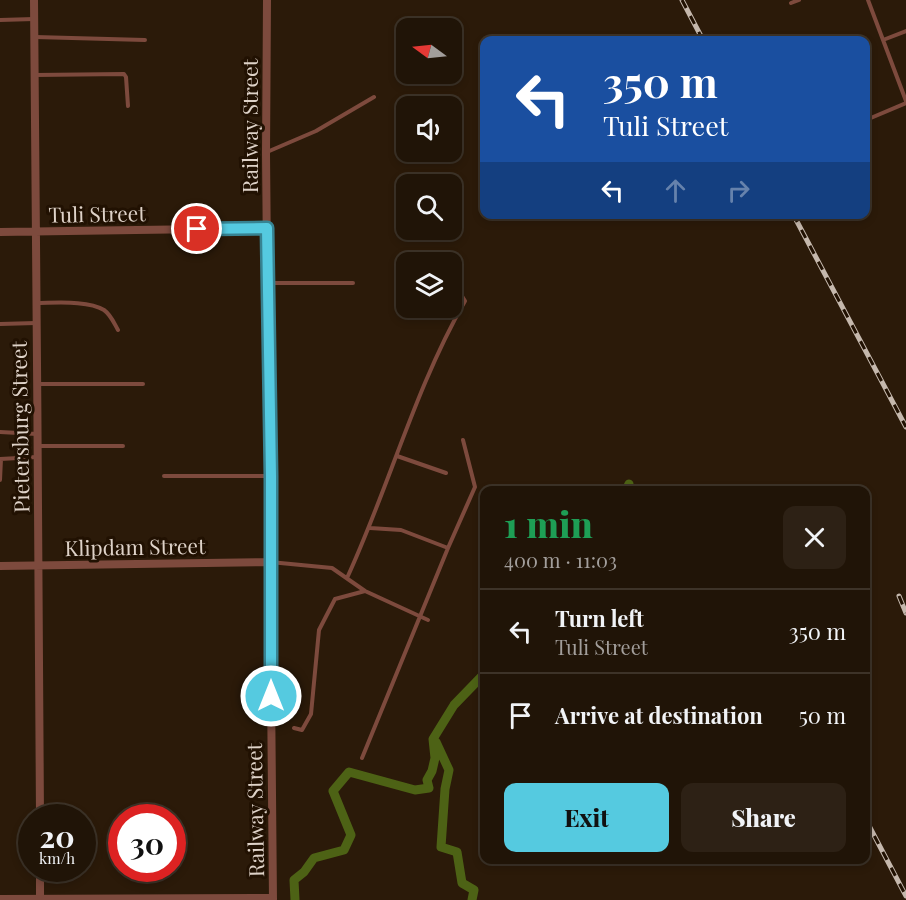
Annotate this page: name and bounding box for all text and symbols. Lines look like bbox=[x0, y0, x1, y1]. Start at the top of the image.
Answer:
north arrow bbox=[396, 18, 462, 84]
map controls bbox=[396, 18, 462, 318]
text: 350 m bbox=[603, 53, 718, 109]
street label: Railway Street bbox=[235, 58, 263, 193]
icon: left bbox=[504, 60, 582, 138]
button: sound bbox=[396, 96, 462, 162]
text: Tuli Street bbox=[603, 107, 728, 143]
button: search bbox=[396, 174, 462, 240]
icon: left bbox=[596, 174, 629, 207]
icon: ahead bbox=[659, 174, 692, 207]
icon: right bbox=[722, 174, 755, 207]
street label: Tuli Street bbox=[48, 198, 147, 228]
pin bbox=[171, 203, 222, 254]
icon: arrive bbox=[180, 212, 213, 245]
button: layers bbox=[396, 252, 462, 318]
street label: Pietersburg Street bbox=[3, 340, 34, 513]
text: 1 min bbox=[504, 499, 593, 547]
button: close bbox=[783, 506, 846, 569]
street label: Klipdam Street bbox=[64, 531, 206, 561]
text: 400 m · 11:03 bbox=[504, 546, 617, 573]
text: Turn left bbox=[555, 603, 644, 633]
icon: left bbox=[504, 615, 537, 648]
text: 350 m bbox=[789, 616, 846, 646]
text: Tuli Street bbox=[555, 633, 648, 660]
position arrow bbox=[239, 664, 303, 728]
icon: arrive bbox=[504, 699, 537, 732]
text: Arrive at destination bbox=[555, 700, 763, 730]
text: 50 m bbox=[799, 700, 846, 730]
street label: Railway Street bbox=[239, 742, 269, 877]
button: Exit bbox=[504, 783, 669, 852]
button: Share bbox=[681, 783, 846, 852]
speed limit sign: 30 bbox=[108, 804, 186, 882]
text: 20 bbox=[39, 816, 75, 856]
text: km/h bbox=[39, 848, 75, 868]

